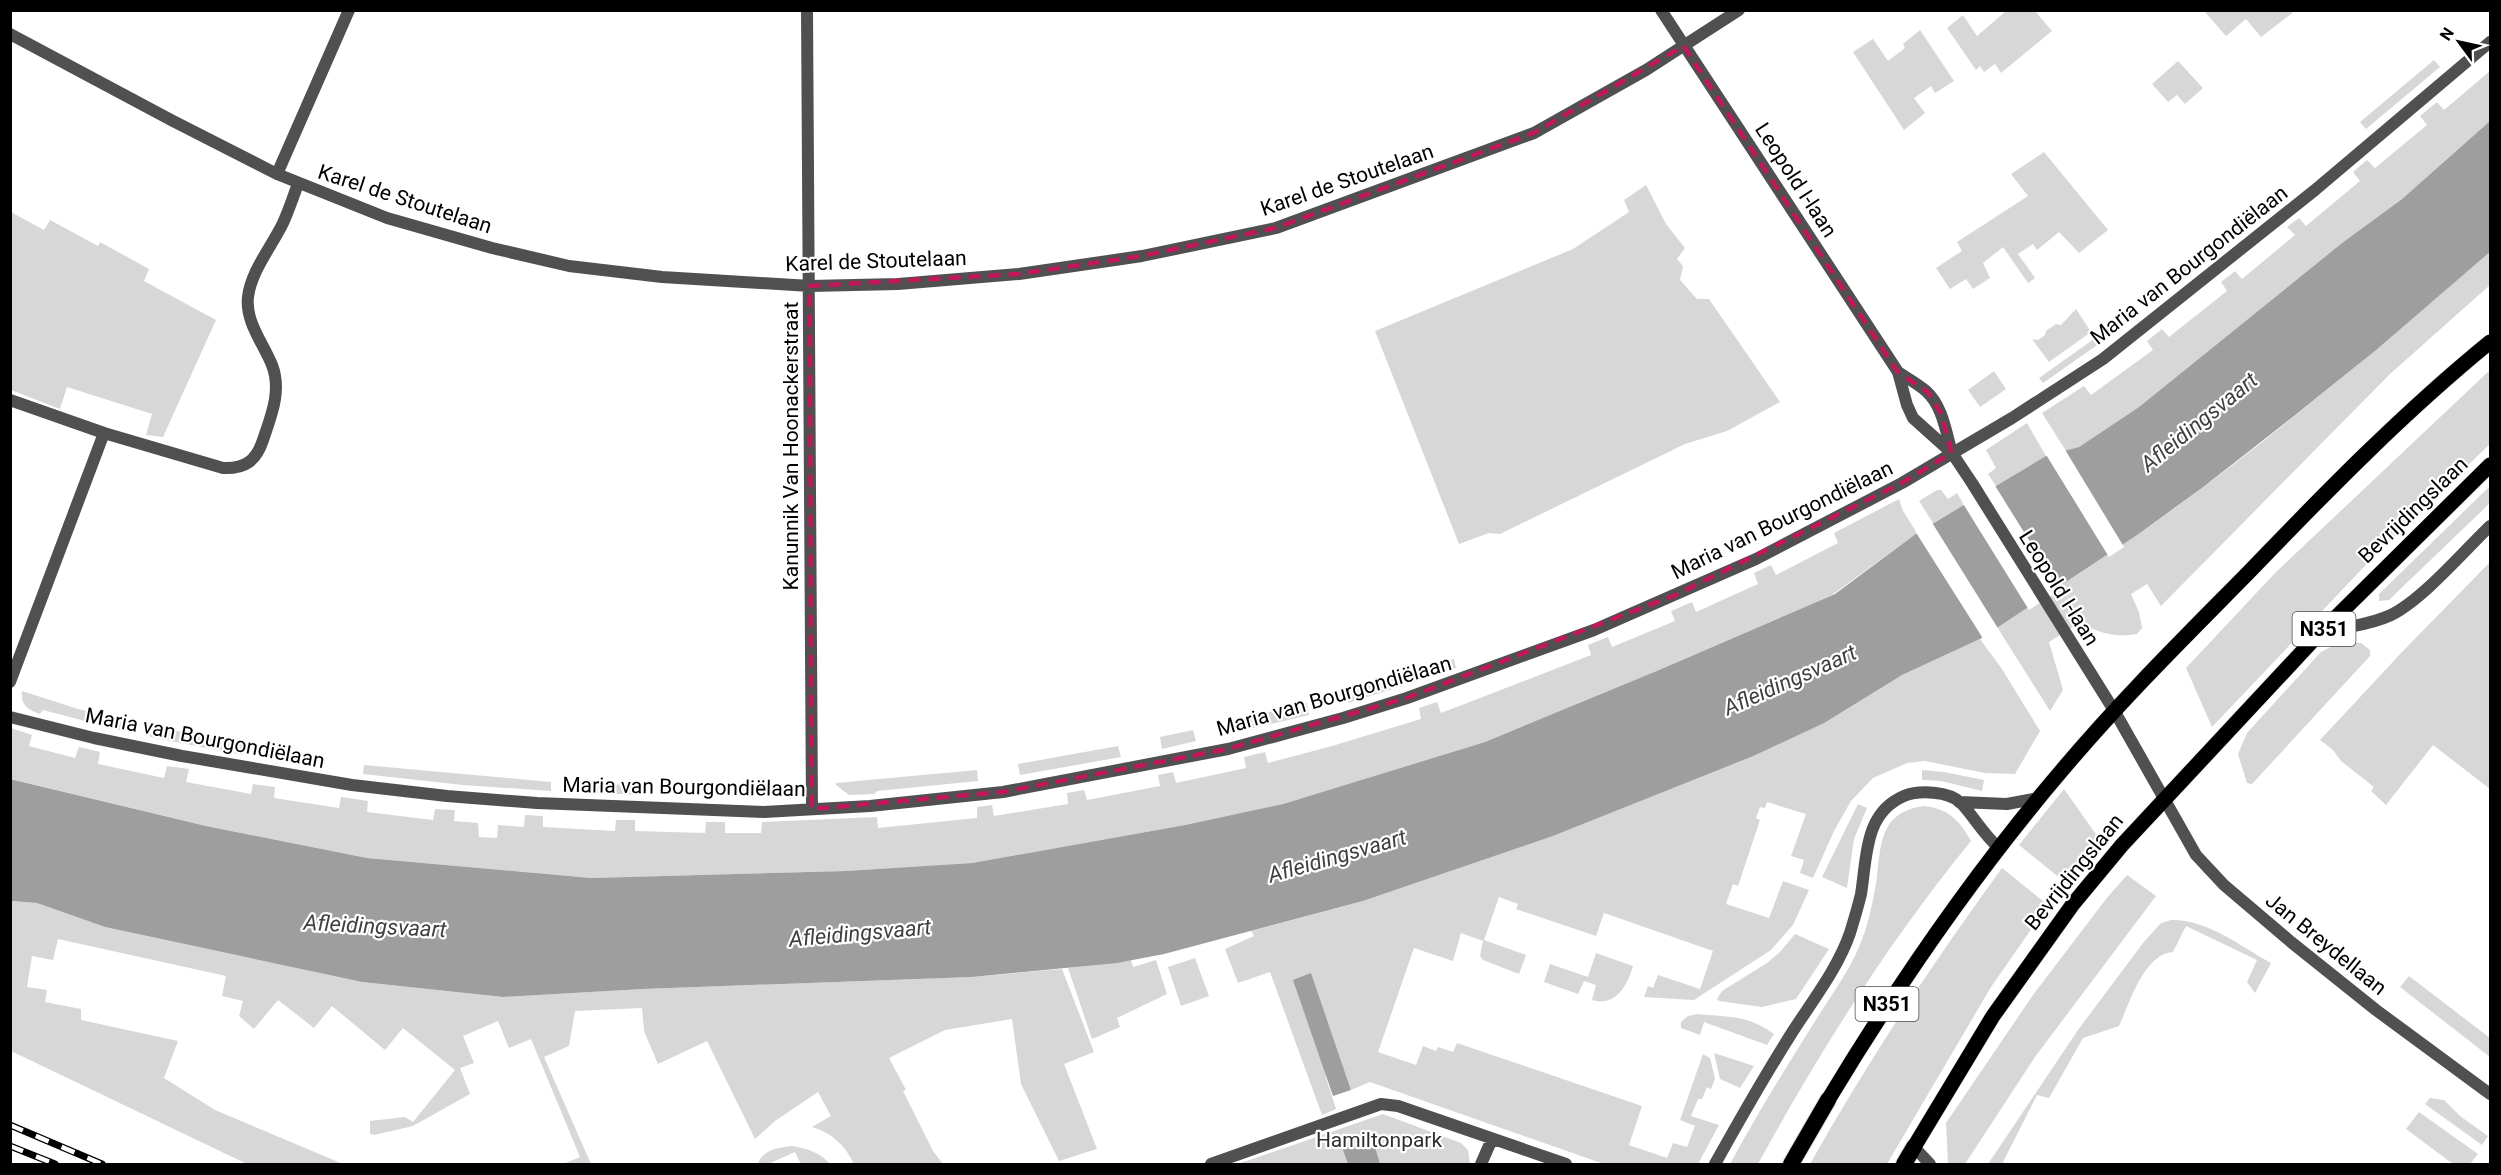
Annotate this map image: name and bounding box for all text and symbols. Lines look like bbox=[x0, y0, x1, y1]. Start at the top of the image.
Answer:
north arrow bbox=[2429, 12, 2489, 72]
text: N bbox=[2436, 24, 2458, 44]
street label: Leopold I-laan bbox=[1750, 118, 1842, 242]
street label: Karel de Stoutelaan bbox=[1257, 139, 1437, 221]
street label: Karel de Stoutelaan bbox=[315, 160, 495, 238]
street label: Maria van Bourgondiëlaan bbox=[2086, 181, 2292, 349]
street label: Karel de Stoutelaan bbox=[785, 246, 967, 276]
street label: Kanunnik Van Hoonackerstraat bbox=[779, 301, 803, 590]
water label: Afleidingsvaart bbox=[2135, 367, 2263, 477]
street label: Bevrijdingslaan bbox=[2354, 452, 2472, 568]
street label: Maria van Bourgondiëlaan bbox=[1667, 456, 1897, 584]
street label: Leopold I-laan bbox=[2014, 526, 2104, 650]
road number: N351 bbox=[2292, 612, 2356, 646]
water label: Afleidingsvaart bbox=[1719, 639, 1861, 721]
street label: Maria van Bourgondiëlaan bbox=[1214, 651, 1454, 741]
street label: Maria van Bourgondiëlaan bbox=[83, 703, 327, 773]
street label: Maria van Bourgondiëlaan bbox=[562, 773, 806, 801]
street label: Bevrijdingslaan bbox=[2020, 809, 2128, 935]
water label: Afleidingsvaart bbox=[1264, 824, 1410, 888]
street label: Jan Breydellaan bbox=[2261, 888, 2391, 1000]
water label: Afleidingsvaart bbox=[302, 910, 448, 942]
water label: Afleidingsvaart bbox=[787, 914, 933, 952]
road number: N351 bbox=[1856, 987, 1918, 1021]
park label: Hamiltonpark bbox=[1316, 1128, 1442, 1152]

